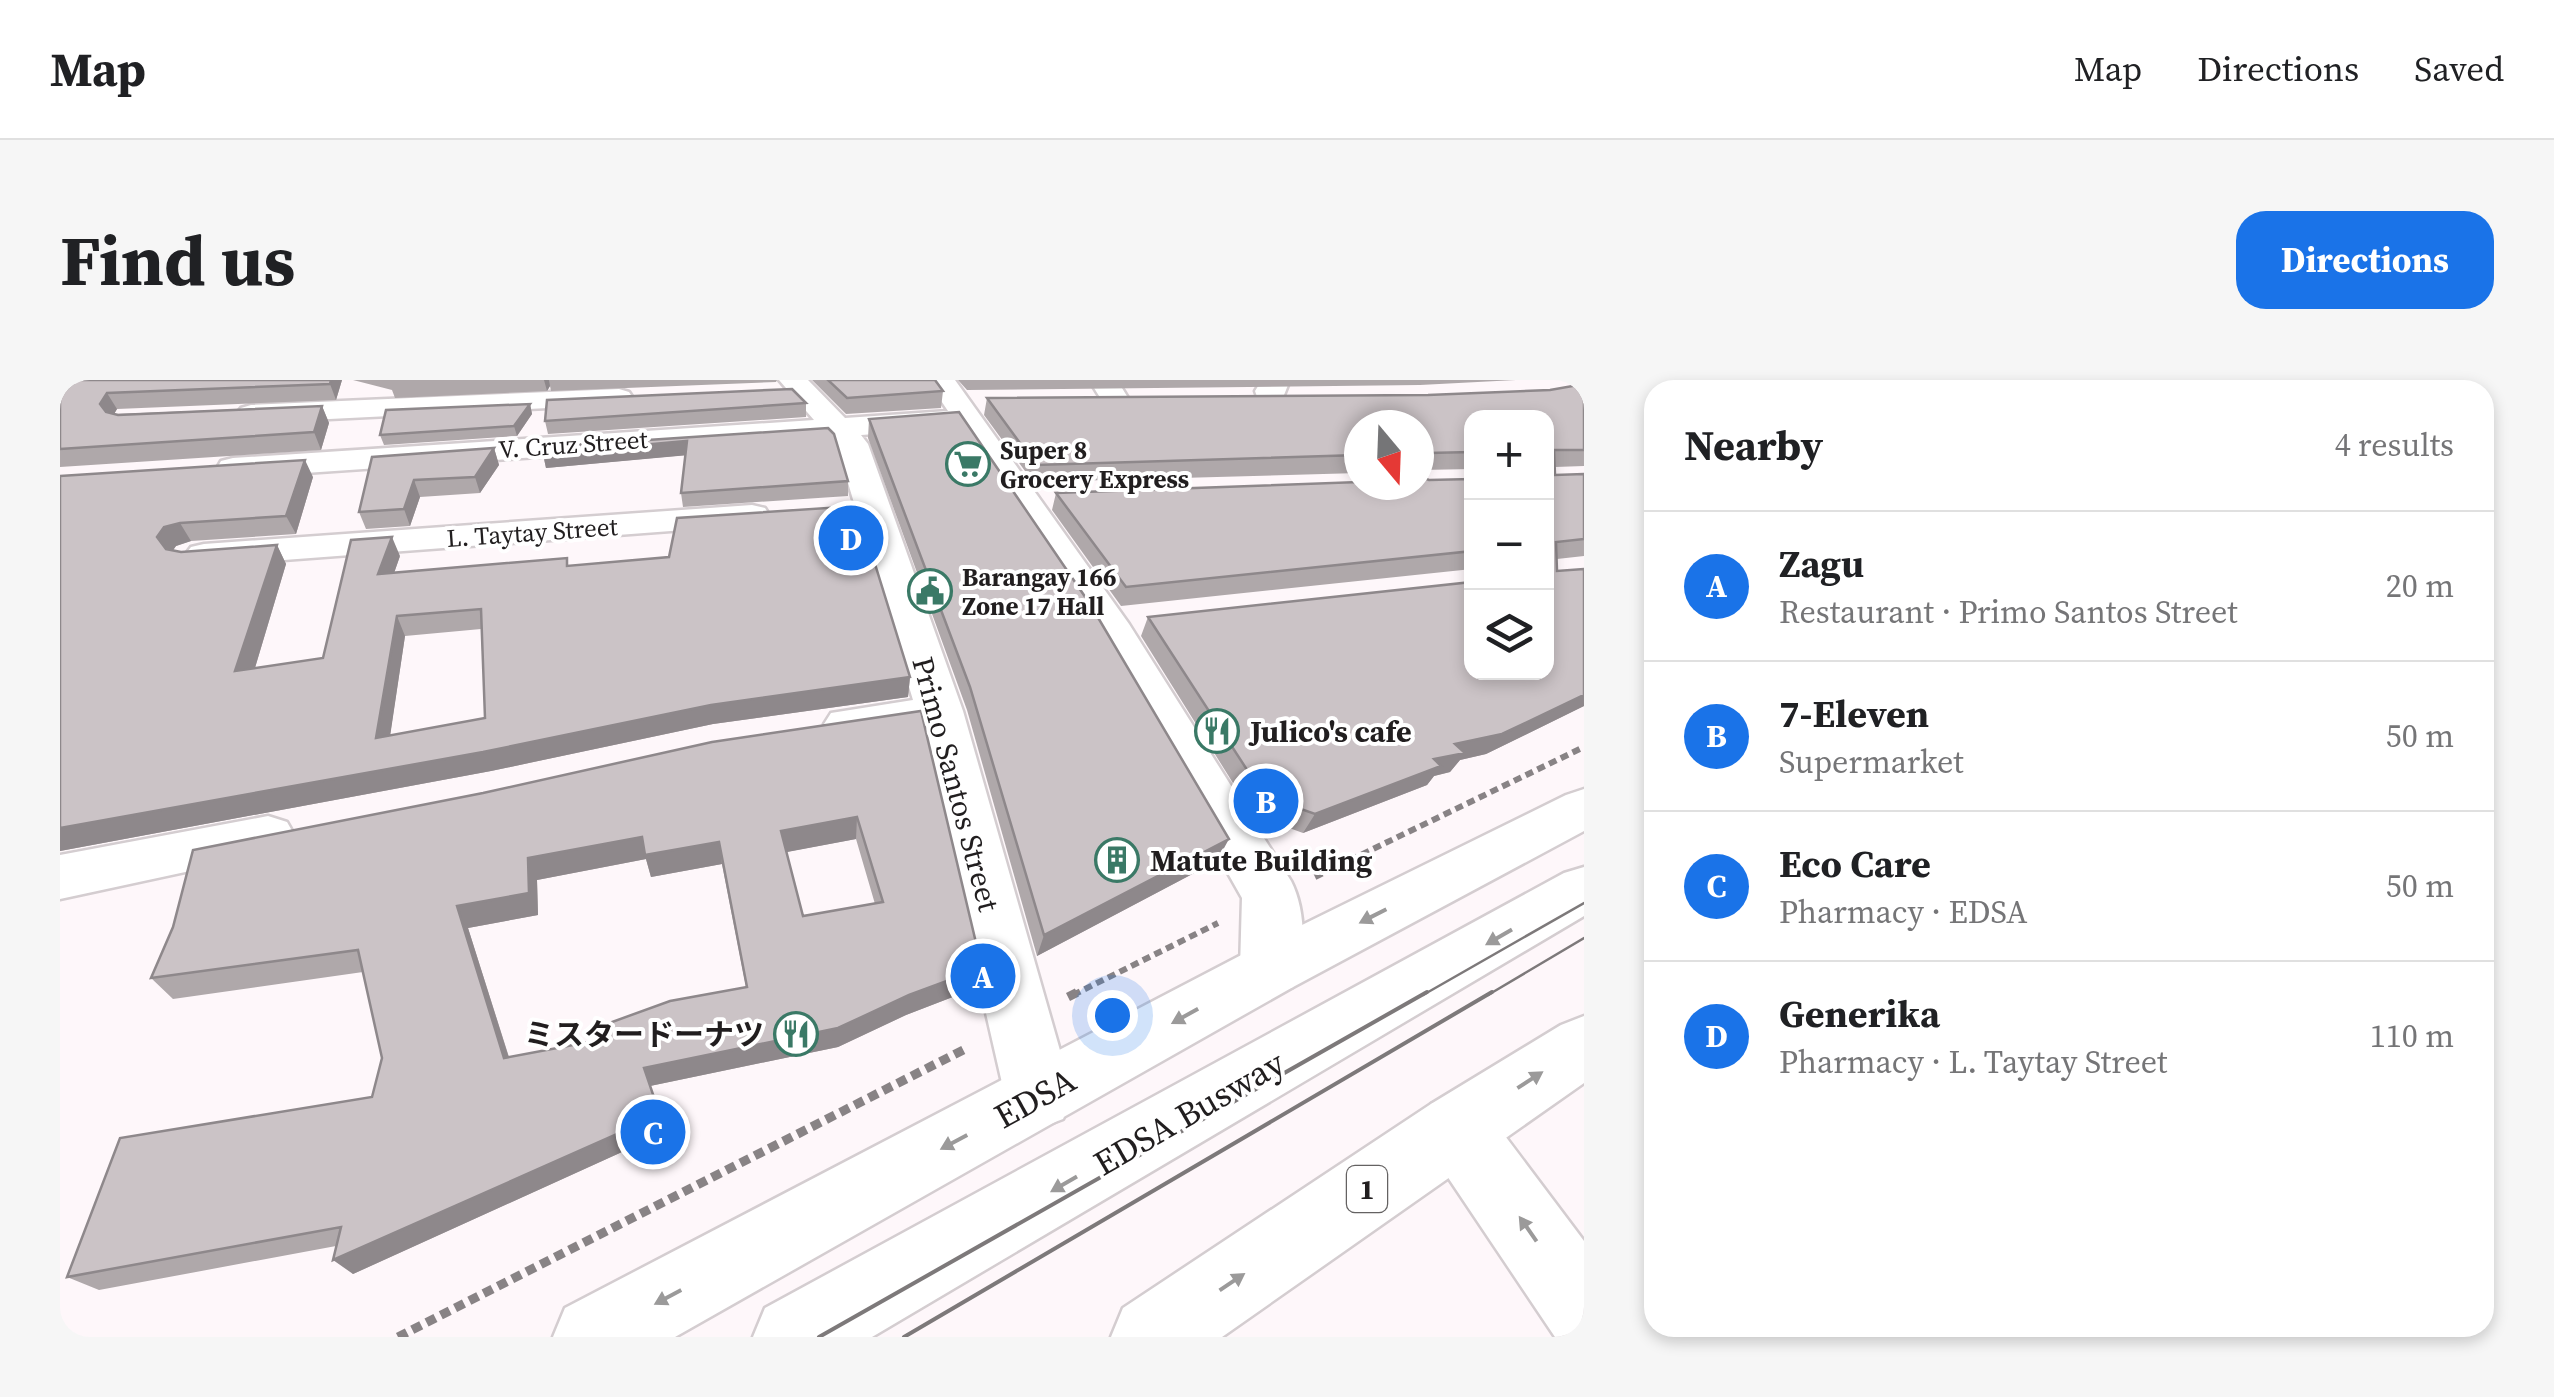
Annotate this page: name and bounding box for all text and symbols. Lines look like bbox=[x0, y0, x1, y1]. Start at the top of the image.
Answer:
text: Map bbox=[50, 36, 146, 102]
text: Map bbox=[2074, 45, 2142, 93]
text: Directions bbox=[2197, 45, 2359, 93]
text: Saved bbox=[2414, 45, 2504, 93]
button: Directions bbox=[2236, 211, 2494, 309]
text: Find us bbox=[60, 212, 295, 308]
north arrow bbox=[1344, 410, 1434, 500]
map controls bbox=[1464, 410, 1554, 680]
button: + bbox=[1464, 410, 1554, 500]
text: Nearby bbox=[1684, 416, 1823, 474]
street label: V. Cruz Street bbox=[497, 422, 650, 466]
text: 4 results bbox=[2335, 423, 2454, 467]
place label: Super 8 Grocery Express bbox=[1000, 433, 1189, 496]
supermarket icon: Super 8 Grocery Express bbox=[945, 441, 991, 487]
pin: D bbox=[818, 500, 884, 576]
button: − bbox=[1464, 500, 1554, 590]
street label: L. Taytay Street bbox=[445, 509, 619, 555]
text: Zagu bbox=[1779, 538, 1864, 590]
place label: Barangay 166 Zone 17 Hall bbox=[962, 560, 1117, 623]
text: A bbox=[1706, 564, 1727, 608]
text: 20 m bbox=[2386, 564, 2454, 608]
public building icon: Barangay 166 Zone 17 Hall bbox=[907, 568, 953, 614]
button: layers bbox=[1464, 590, 1554, 680]
text: Restaurant · Primo Santos Street bbox=[1779, 590, 2238, 634]
street label: Primo Santos Street bbox=[902, 652, 1010, 916]
text: 7-Eleven bbox=[1779, 688, 1929, 740]
restaurant icon: Julico's cafe bbox=[1194, 708, 1240, 754]
place label: Julico's cafe bbox=[1248, 711, 1412, 752]
text: B bbox=[1706, 714, 1727, 758]
text: 50 m bbox=[2386, 714, 2454, 758]
text: Supermarket bbox=[1779, 740, 1964, 784]
pin: B bbox=[1234, 764, 1298, 838]
building icon: Matute Building bbox=[1094, 837, 1140, 883]
text: Eco Care bbox=[1779, 838, 1931, 890]
place label: Matute Building bbox=[1150, 840, 1372, 881]
text: C bbox=[1707, 864, 1726, 908]
text: 50 m bbox=[2386, 864, 2454, 908]
text: Pharmacy · EDSA bbox=[1779, 890, 2027, 934]
one-way arrow bbox=[1358, 907, 1387, 924]
one-way arrow bbox=[1485, 928, 1513, 946]
pin: A bbox=[950, 938, 1016, 1014]
text: Generika bbox=[1779, 988, 1940, 1040]
your location bbox=[1087, 990, 1138, 1041]
one-way arrow bbox=[1171, 1007, 1200, 1024]
restaurant icon: ミスタードーナツ bbox=[773, 1011, 819, 1057]
place label: ミスタードーナツ bbox=[524, 1014, 764, 1055]
text: D bbox=[1705, 1014, 1728, 1058]
text: 110 m bbox=[2370, 1014, 2454, 1058]
street label: EDSA Busway bbox=[1085, 1039, 1293, 1187]
text: Pharmacy · L. Taytay Street bbox=[1779, 1040, 2167, 1084]
street label: EDSA bbox=[986, 1056, 1084, 1140]
one-way arrow bbox=[1517, 1072, 1544, 1090]
pin: C bbox=[620, 1094, 686, 1170]
one-way arrow bbox=[939, 1134, 968, 1151]
road number: 1 bbox=[1347, 1166, 1387, 1212]
one-way arrow bbox=[1050, 1174, 1078, 1192]
one-way arrow bbox=[1519, 1215, 1538, 1242]
one-way arrow bbox=[1219, 1273, 1246, 1292]
one-way arrow bbox=[653, 1288, 682, 1305]

